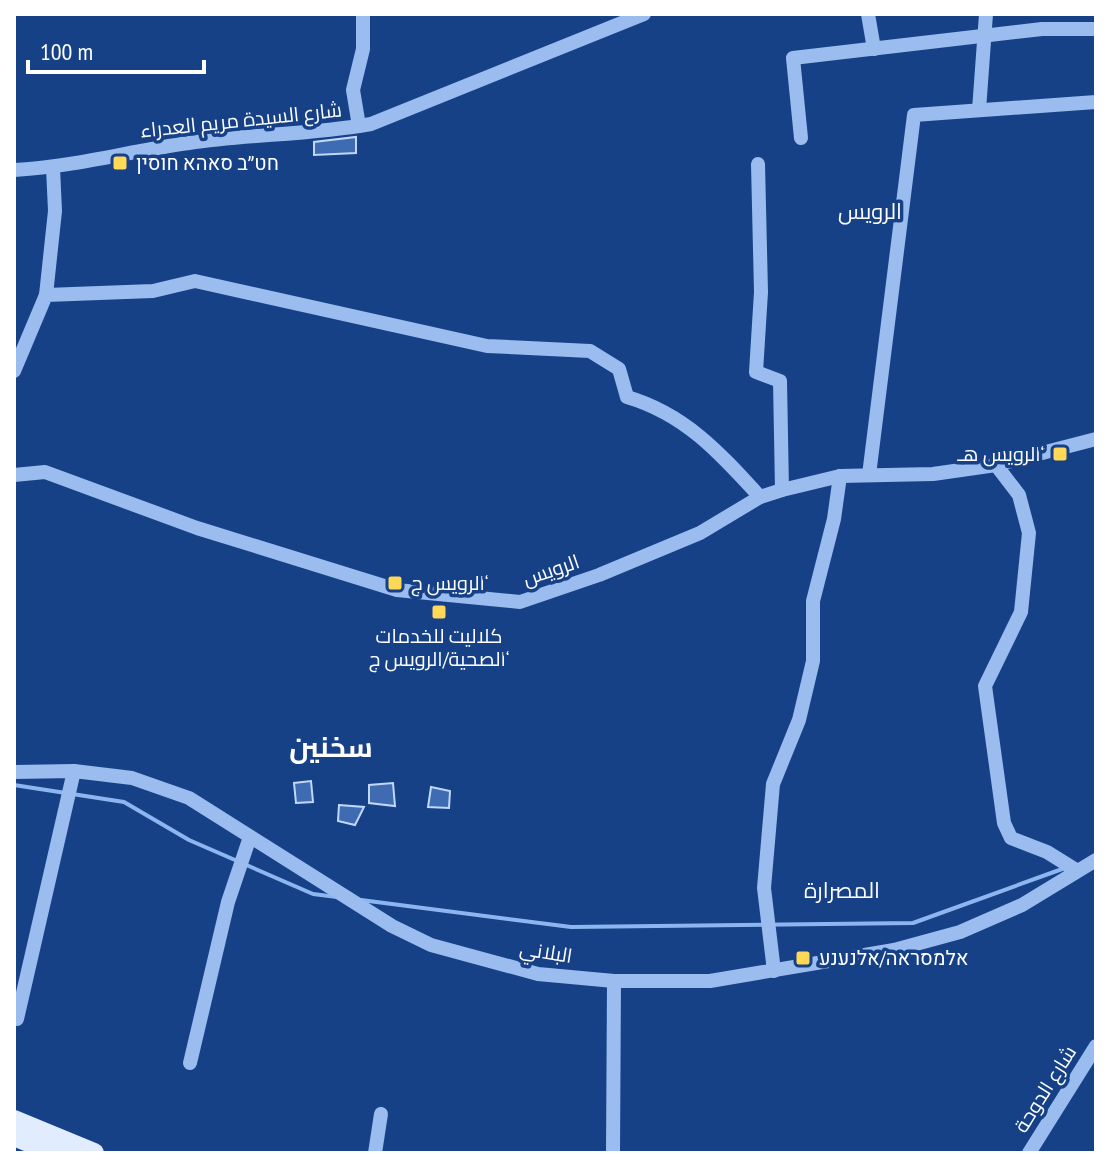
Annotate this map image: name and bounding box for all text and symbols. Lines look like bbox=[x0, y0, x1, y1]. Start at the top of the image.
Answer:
scale bar bbox=[28, 24, 204, 74]
text: 100 m bbox=[40, 36, 93, 67]
street label: شارع السيدة مريم العدراء bbox=[139, 96, 343, 145]
place label: חט״ב סאהא חוסין bbox=[136, 150, 279, 176]
marker: חט״ב סאהא חוסין bbox=[111, 154, 129, 172]
district label: الرويس bbox=[838, 197, 902, 225]
place label: الرويس هـ‘ bbox=[957, 441, 1044, 467]
marker: الرويس هـ‘ bbox=[1051, 445, 1069, 463]
street label: الرويس bbox=[519, 548, 583, 592]
place label: الرويس ج‘ bbox=[411, 570, 488, 597]
marker: الرويس ج‘ bbox=[386, 574, 404, 592]
marker: كلاليت للخدمات الصحية/الرويس ج‘ bbox=[430, 603, 448, 621]
place label: كلاليت للخدمات الصحية/الرويس ج‘ bbox=[369, 623, 509, 673]
district label: سخنين bbox=[289, 728, 373, 765]
district label: المصرارة bbox=[804, 876, 880, 904]
street label: البلاني bbox=[517, 935, 574, 972]
place label: אלמסראה/אלנענע bbox=[819, 945, 969, 971]
marker: אלמסראה/אלנענע bbox=[794, 949, 812, 967]
street label: شارع الدوحة bbox=[1008, 1041, 1083, 1138]

